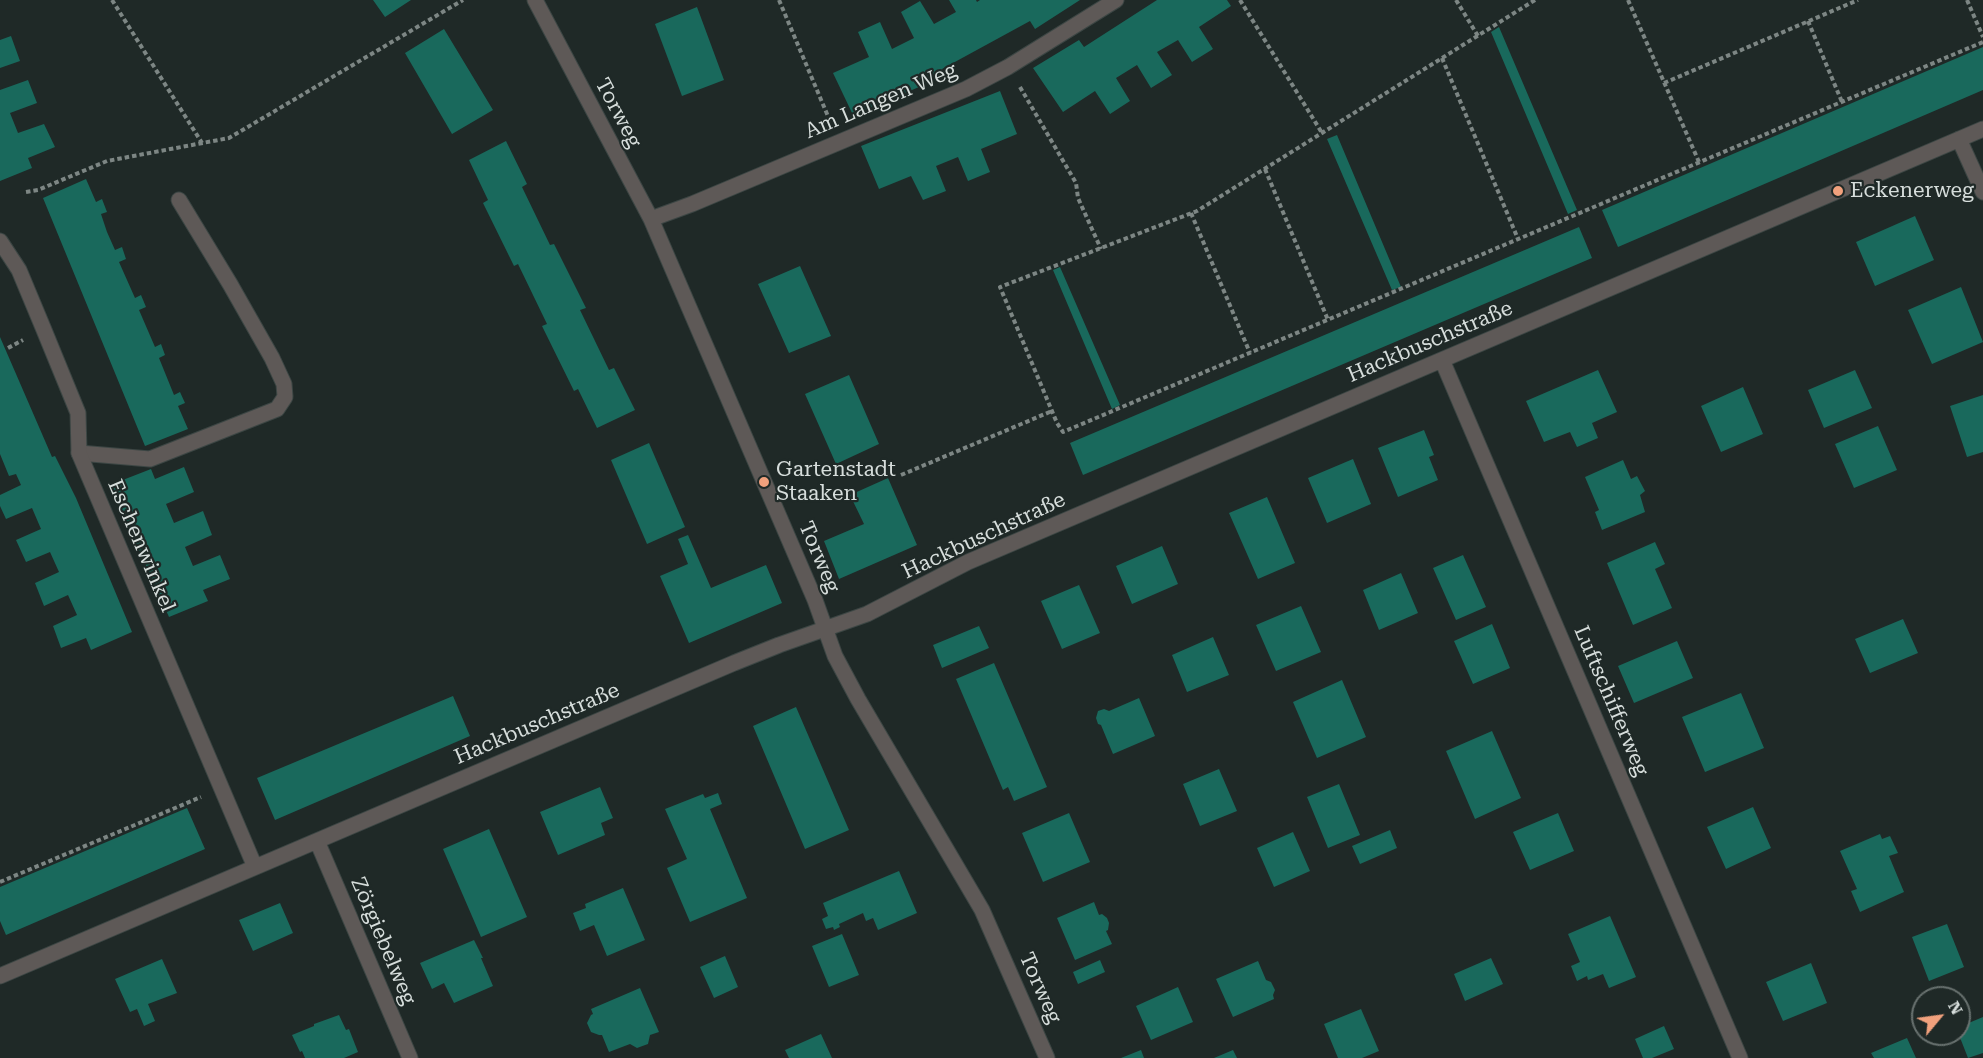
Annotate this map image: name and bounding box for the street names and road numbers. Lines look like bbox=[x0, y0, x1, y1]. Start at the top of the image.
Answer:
street label: Am Langen Weg bbox=[801, 58, 961, 144]
street label: Torweg bbox=[589, 74, 647, 152]
street label: Hackbuschstraße bbox=[1344, 296, 1516, 388]
street label: Eschenwinkel bbox=[102, 476, 180, 616]
street label: Hackbuschstraße bbox=[898, 487, 1070, 585]
street label: Torweg bbox=[793, 518, 845, 596]
street label: Luftschifferweg bbox=[1568, 622, 1654, 780]
street label: Hackbuschstraße bbox=[451, 678, 623, 770]
street label: Zörgiebelweg bbox=[345, 873, 421, 1009]
street label: Torweg bbox=[1013, 949, 1067, 1027]

